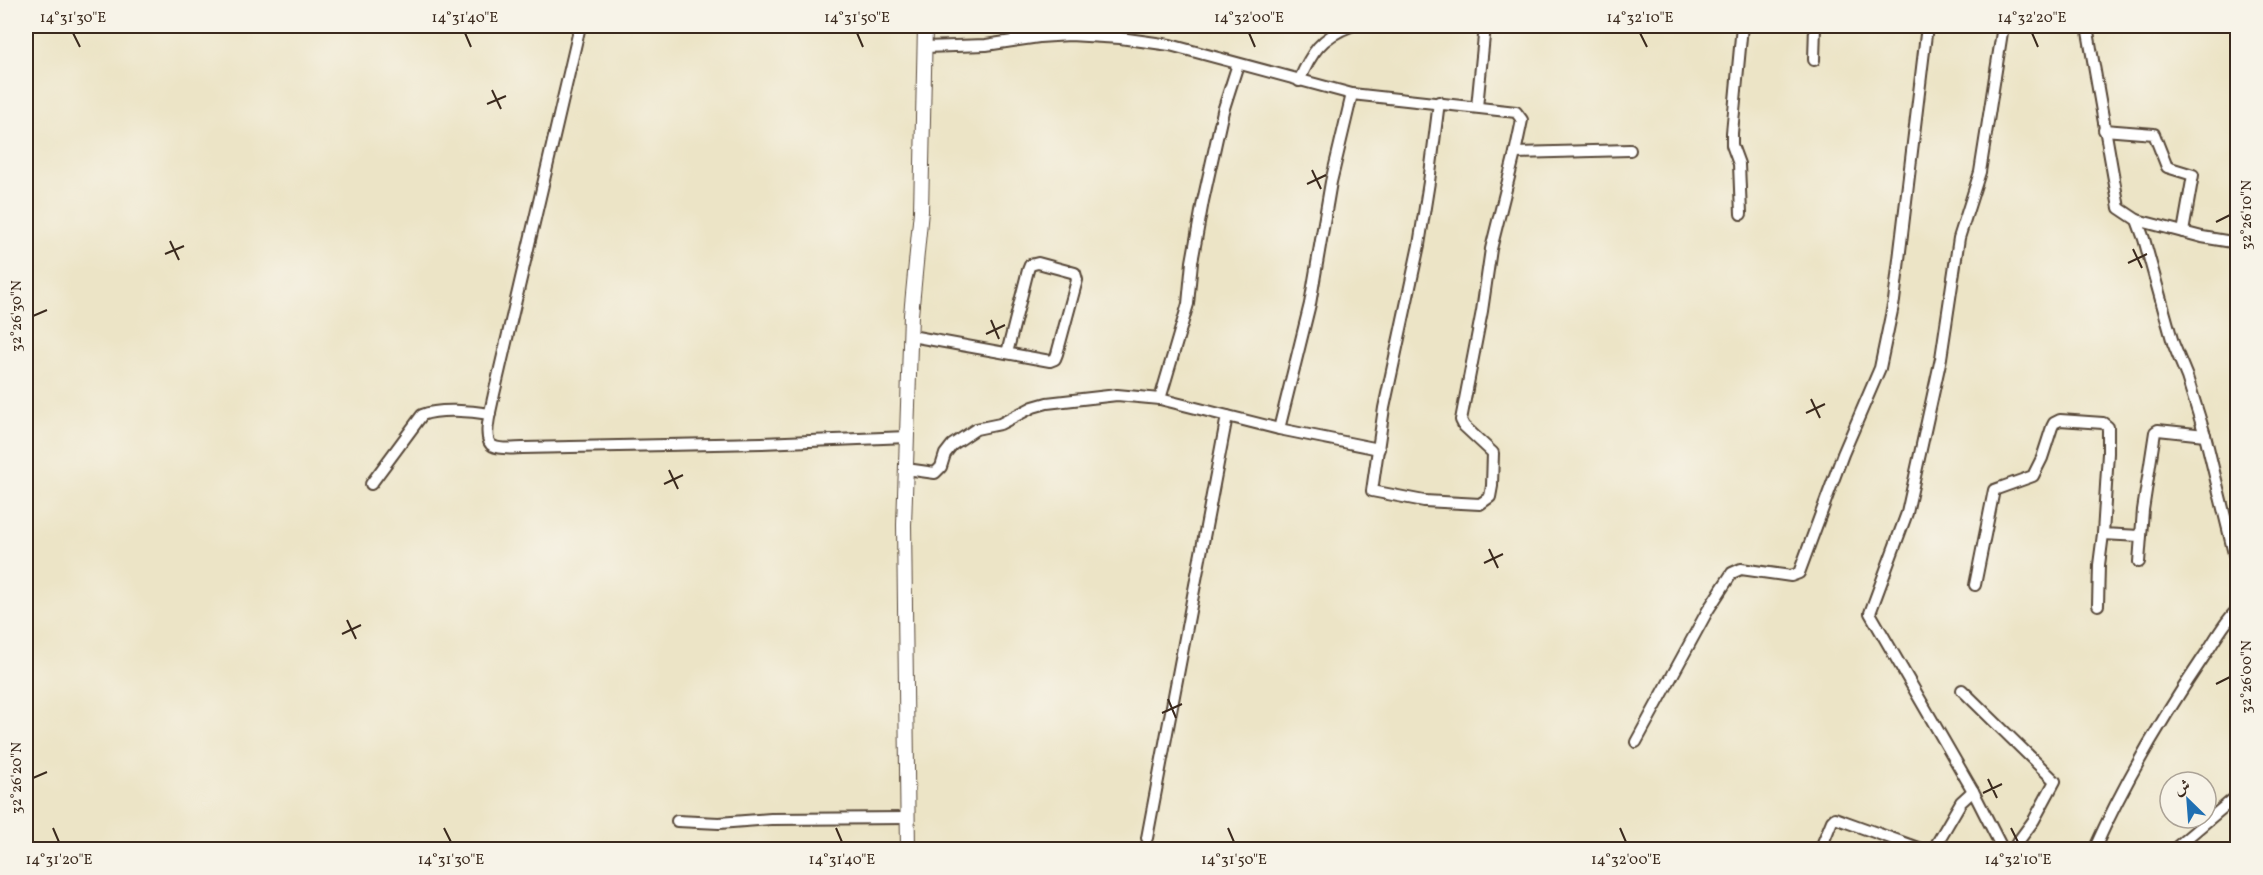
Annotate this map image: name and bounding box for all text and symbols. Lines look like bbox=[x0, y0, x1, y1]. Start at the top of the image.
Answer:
text: 14°31'30"E bbox=[40, 8, 106, 29]
text: 14°31'40"E bbox=[432, 8, 498, 29]
text: 14°31'50"E bbox=[824, 8, 890, 29]
text: 14°32'00"E bbox=[1214, 8, 1284, 29]
text: 14°32'10"E bbox=[1606, 8, 1674, 29]
text: 14°32'20"E bbox=[1998, 8, 2067, 29]
text: 32°26'10"N bbox=[2237, 180, 2258, 250]
text: 32°26'30"N bbox=[7, 280, 28, 352]
text: 32°26'00"N bbox=[2237, 640, 2258, 714]
text: 32°26'20"N bbox=[7, 742, 28, 814]
north arrow bbox=[2158, 770, 2218, 830]
text: ش bbox=[2171, 775, 2194, 802]
text: 14°31'20"E bbox=[25, 850, 93, 871]
text: 14°31'30"E bbox=[418, 850, 484, 871]
text: 14°31'40"E bbox=[809, 850, 875, 871]
text: 14°31'50"E bbox=[1201, 850, 1267, 871]
text: 14°32'00"E bbox=[1591, 850, 1661, 871]
text: 14°32'10"E bbox=[1984, 850, 2052, 871]

